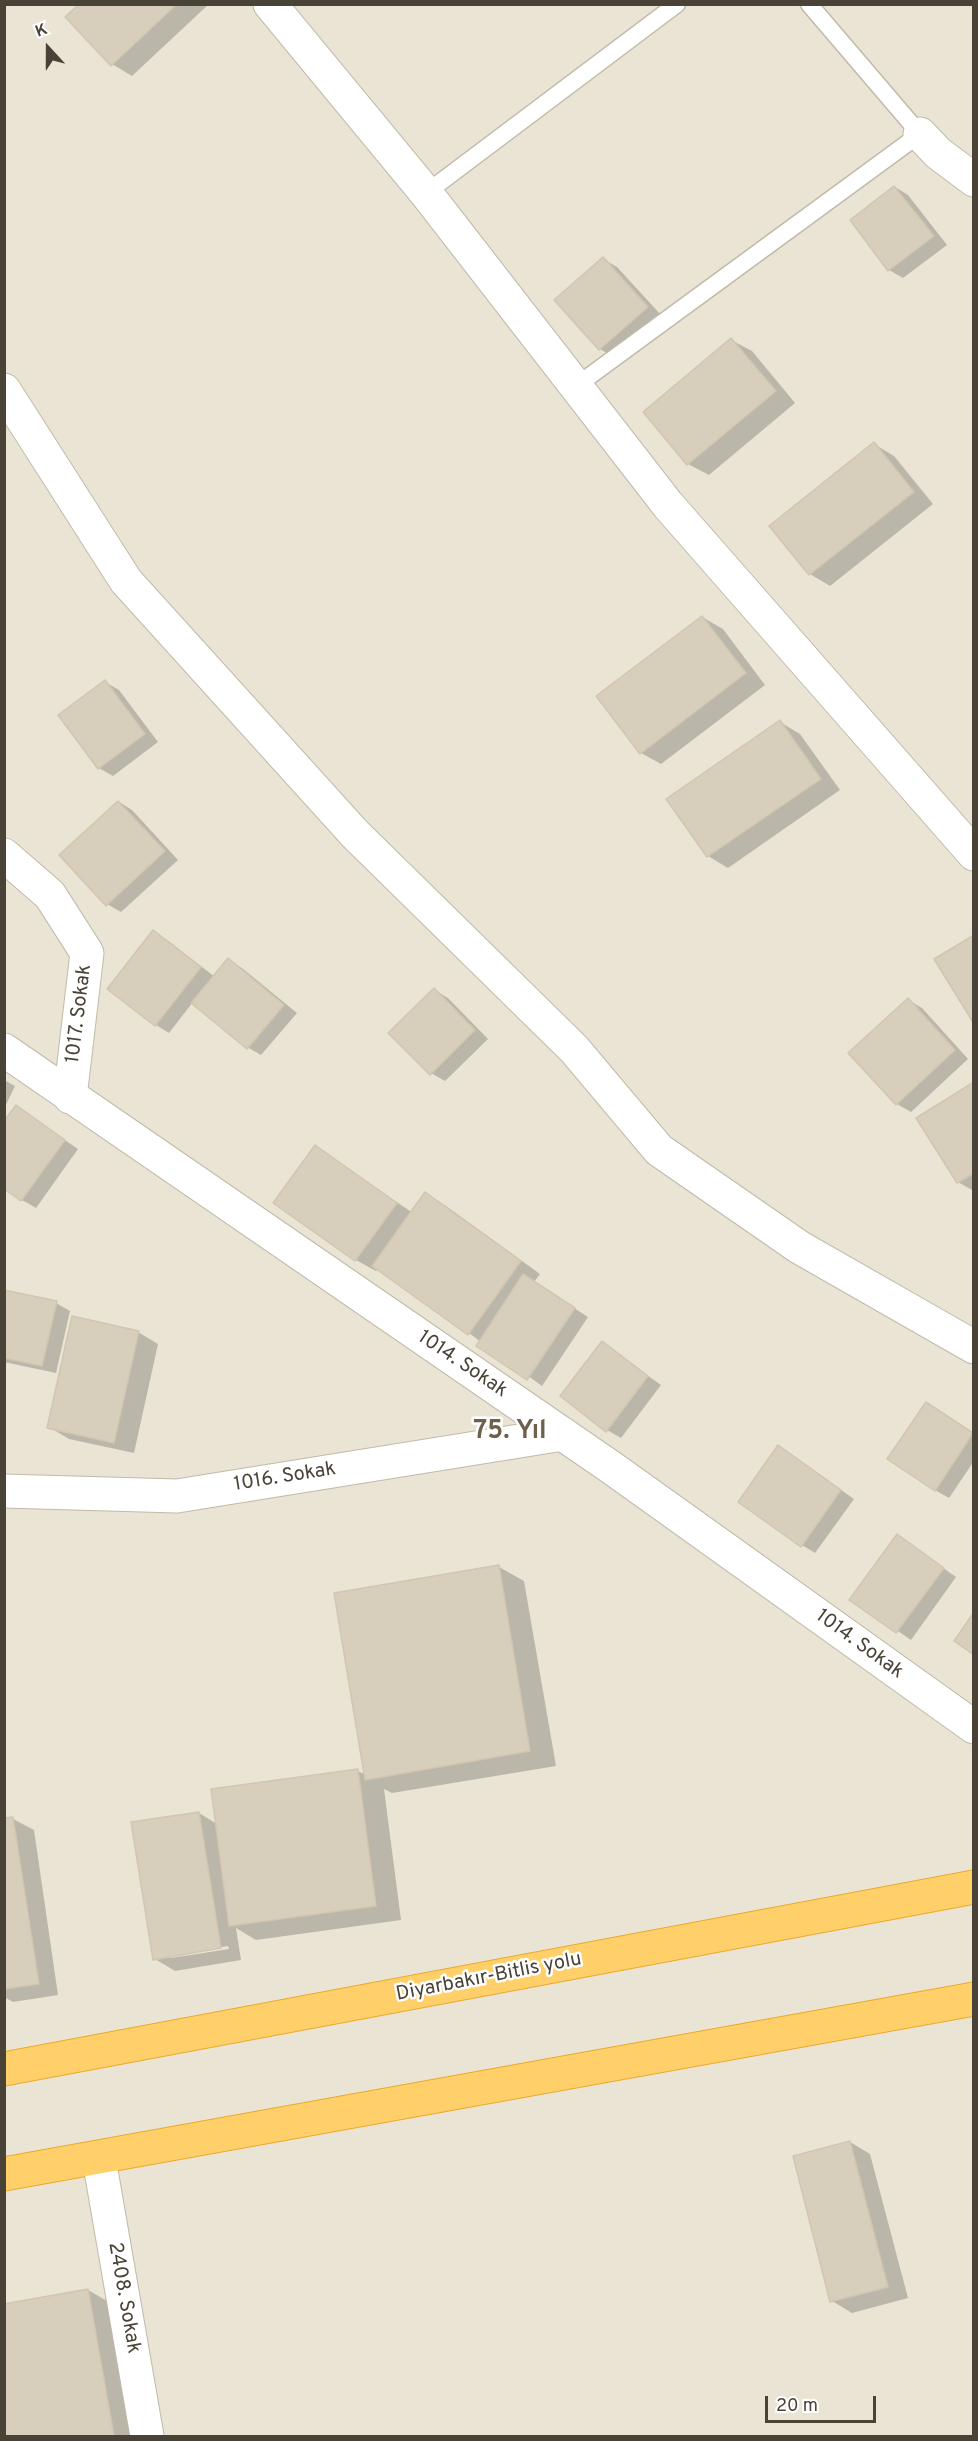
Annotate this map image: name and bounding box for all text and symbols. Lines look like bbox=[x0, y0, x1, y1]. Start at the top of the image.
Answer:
north arrow bbox=[18, 18, 78, 78]
text: K bbox=[33, 20, 50, 43]
street label: 1017. Sokak bbox=[62, 963, 98, 1065]
street label: 1014. Sokak bbox=[413, 1326, 511, 1404]
district label: 75. Yıl bbox=[473, 1417, 547, 1449]
street label: 1016. Sokak bbox=[232, 1458, 338, 1498]
street label: 1014. Sokak bbox=[810, 1605, 908, 1685]
street label: Diyarbakır-Bitlis yolu bbox=[394, 1948, 584, 2008]
street label: 2408. Sokak bbox=[101, 2240, 145, 2356]
scale bar bbox=[768, 2384, 879, 2422]
text: 20 m bbox=[776, 2395, 818, 2418]

